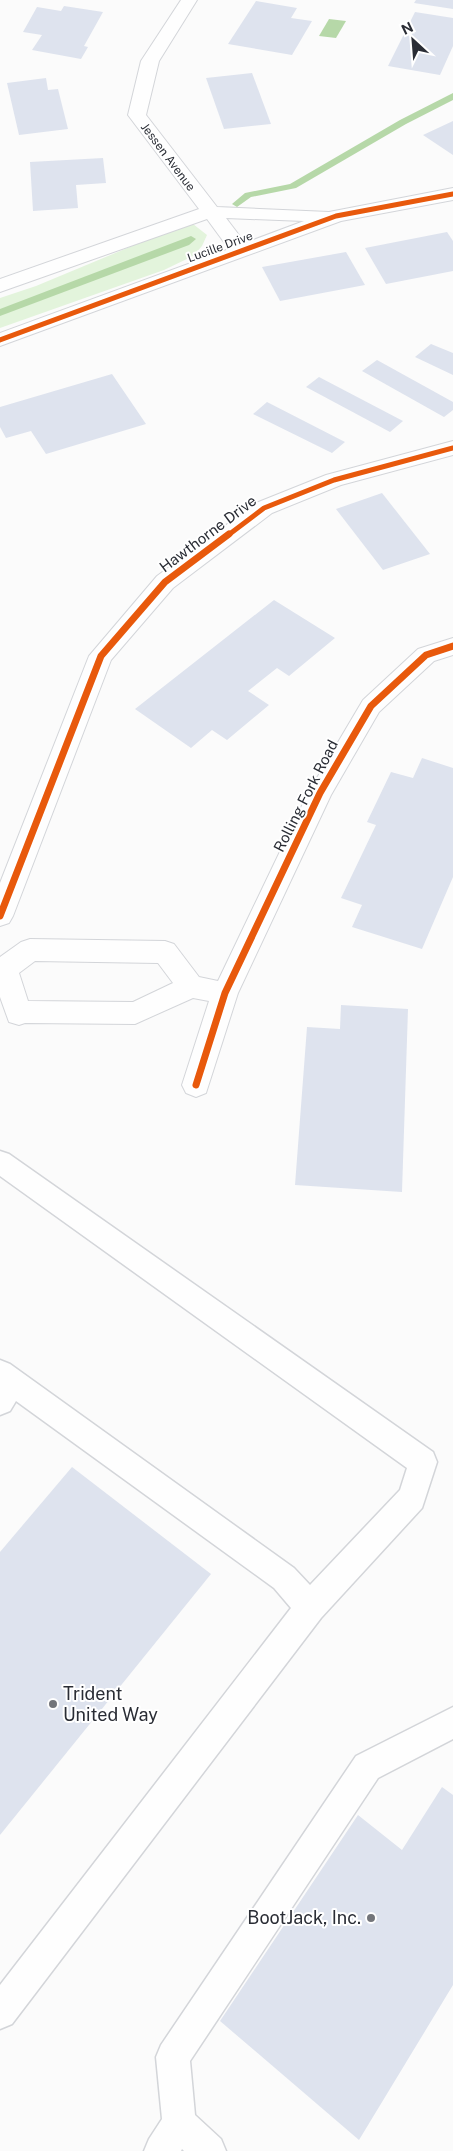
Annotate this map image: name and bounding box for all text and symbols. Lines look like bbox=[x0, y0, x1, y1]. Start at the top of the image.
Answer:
north arrow bbox=[388, 15, 438, 65]
text: N bbox=[399, 19, 416, 38]
street label: Jessen Avenue bbox=[138, 120, 198, 194]
street label: Lucille Drive bbox=[185, 229, 255, 265]
street label: Hawthorne Drive bbox=[156, 492, 259, 575]
street label: Rolling Fork Road bbox=[270, 737, 341, 855]
place label: Trident United Way bbox=[63, 1683, 158, 1725]
marker: Trident United Way bbox=[47, 1698, 59, 1710]
place label: BootJack, Inc. bbox=[247, 1907, 361, 1928]
marker: BootJack, Inc. bbox=[365, 1912, 377, 1924]

